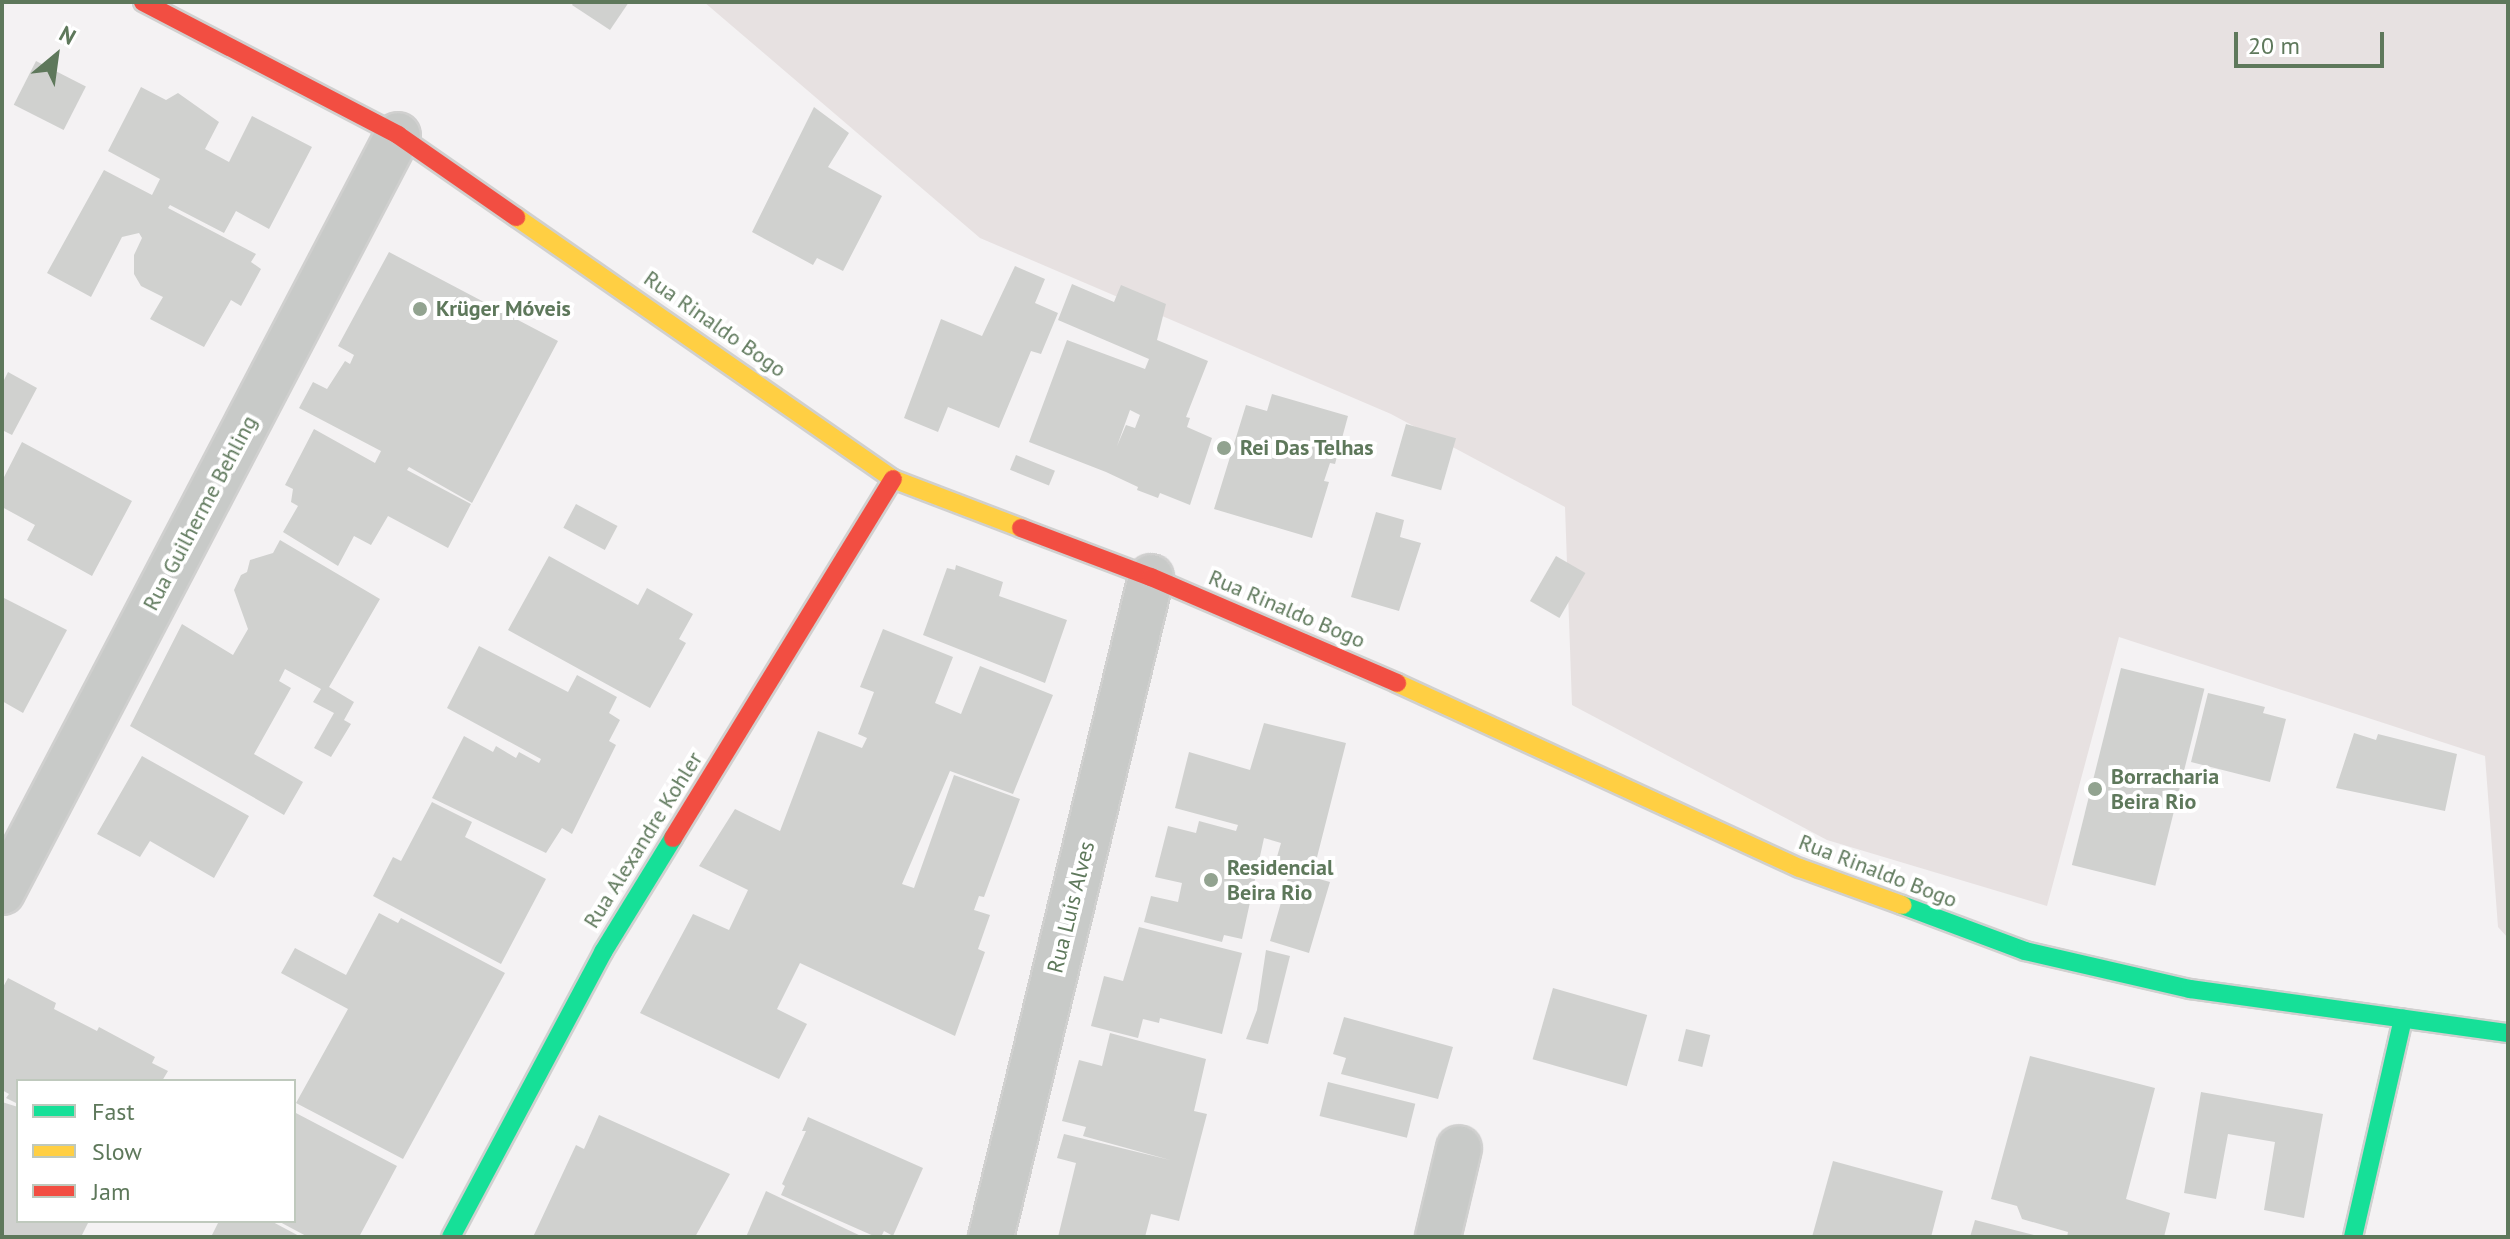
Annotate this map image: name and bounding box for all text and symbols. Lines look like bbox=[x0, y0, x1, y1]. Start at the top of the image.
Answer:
north arrow bbox=[16, 16, 96, 96]
scale bar bbox=[2238, 16, 2388, 66]
text: N bbox=[55, 19, 81, 51]
text: 20 m bbox=[2248, 30, 2300, 61]
street label: Rua Rinaldo Bogo bbox=[639, 265, 791, 383]
place label: Krüger Móveis bbox=[436, 296, 571, 322]
marker: Krüger Móveis bbox=[411, 300, 429, 318]
street label: Rua Guilherme Behling bbox=[137, 411, 263, 615]
place label: Rei Das Telhas bbox=[1240, 435, 1374, 461]
marker: Rei Das Telhas bbox=[1215, 439, 1233, 457]
street label: Rua Rinaldo Bogo bbox=[1205, 564, 1369, 654]
street label: Rua Alexandre Kohler bbox=[578, 747, 708, 933]
place label: Borracharia Beira Rio bbox=[2111, 763, 2219, 814]
marker: Borracharia Beira Rio bbox=[2086, 780, 2104, 798]
street label: Rua Rinaldo Bogo bbox=[1795, 829, 1961, 913]
street label: Rua Luis Alves bbox=[1042, 838, 1100, 976]
place label: Residencial Beira Rio bbox=[1227, 854, 1333, 906]
marker: Residencial Beira Rio bbox=[1202, 871, 1220, 889]
legend bbox=[16, 1079, 296, 1223]
text: Fast bbox=[92, 1096, 135, 1127]
text: Slow bbox=[92, 1136, 142, 1167]
text: Jam bbox=[92, 1176, 130, 1207]

